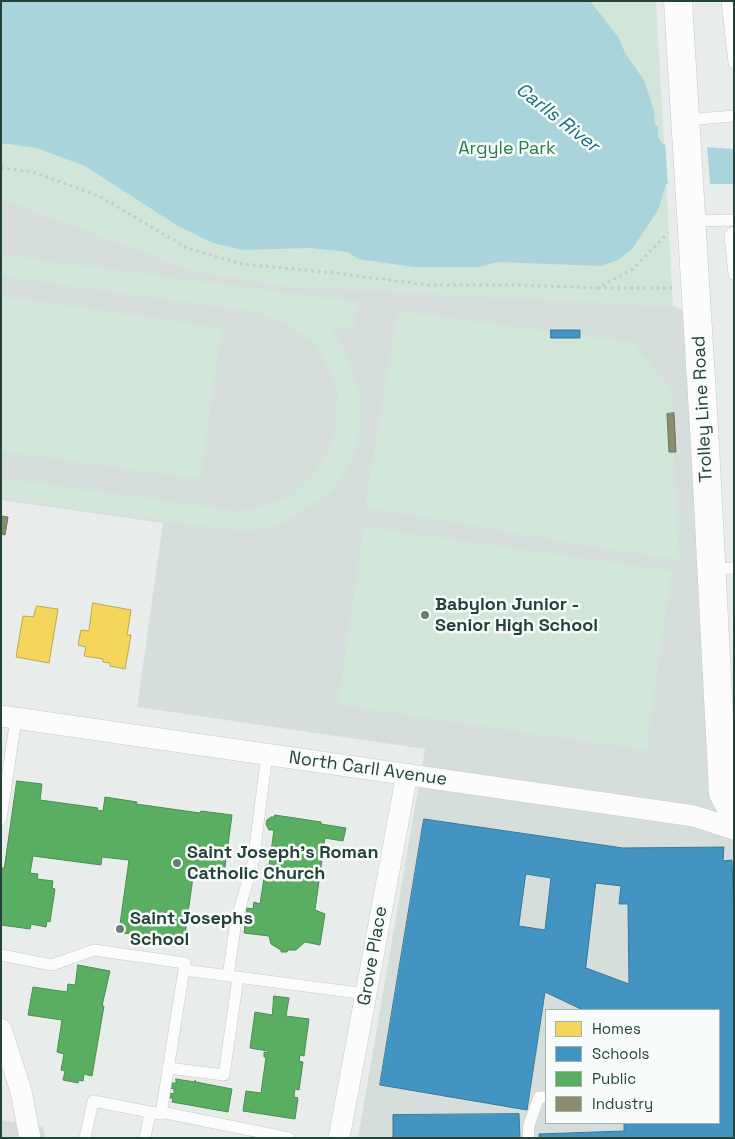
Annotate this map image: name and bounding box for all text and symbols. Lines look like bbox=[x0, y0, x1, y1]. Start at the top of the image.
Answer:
water label: Carlls River bbox=[511, 78, 603, 158]
park label: Argyle Park bbox=[458, 138, 556, 160]
street label: Trolley Line Road bbox=[688, 335, 718, 483]
place label: Babylon Junior - Senior High School bbox=[435, 594, 598, 636]
marker: Babylon Junior - Senior High School bbox=[419, 609, 431, 621]
street label: North Carll Avenue bbox=[288, 747, 448, 791]
place label: Saint Joseph's Roman Catholic Church bbox=[187, 842, 378, 884]
marker: Saint Joseph's Roman Catholic Church bbox=[171, 857, 183, 869]
street label: Grove Place bbox=[354, 905, 392, 1007]
place label: Saint Josephs School bbox=[130, 908, 253, 951]
marker: Saint Josephs School bbox=[114, 923, 126, 935]
legend bbox=[545, 1009, 720, 1124]
text: Homes bbox=[592, 1019, 641, 1038]
text: Schools bbox=[592, 1044, 649, 1063]
text: Public bbox=[592, 1069, 636, 1088]
text: Industry bbox=[592, 1094, 653, 1113]

